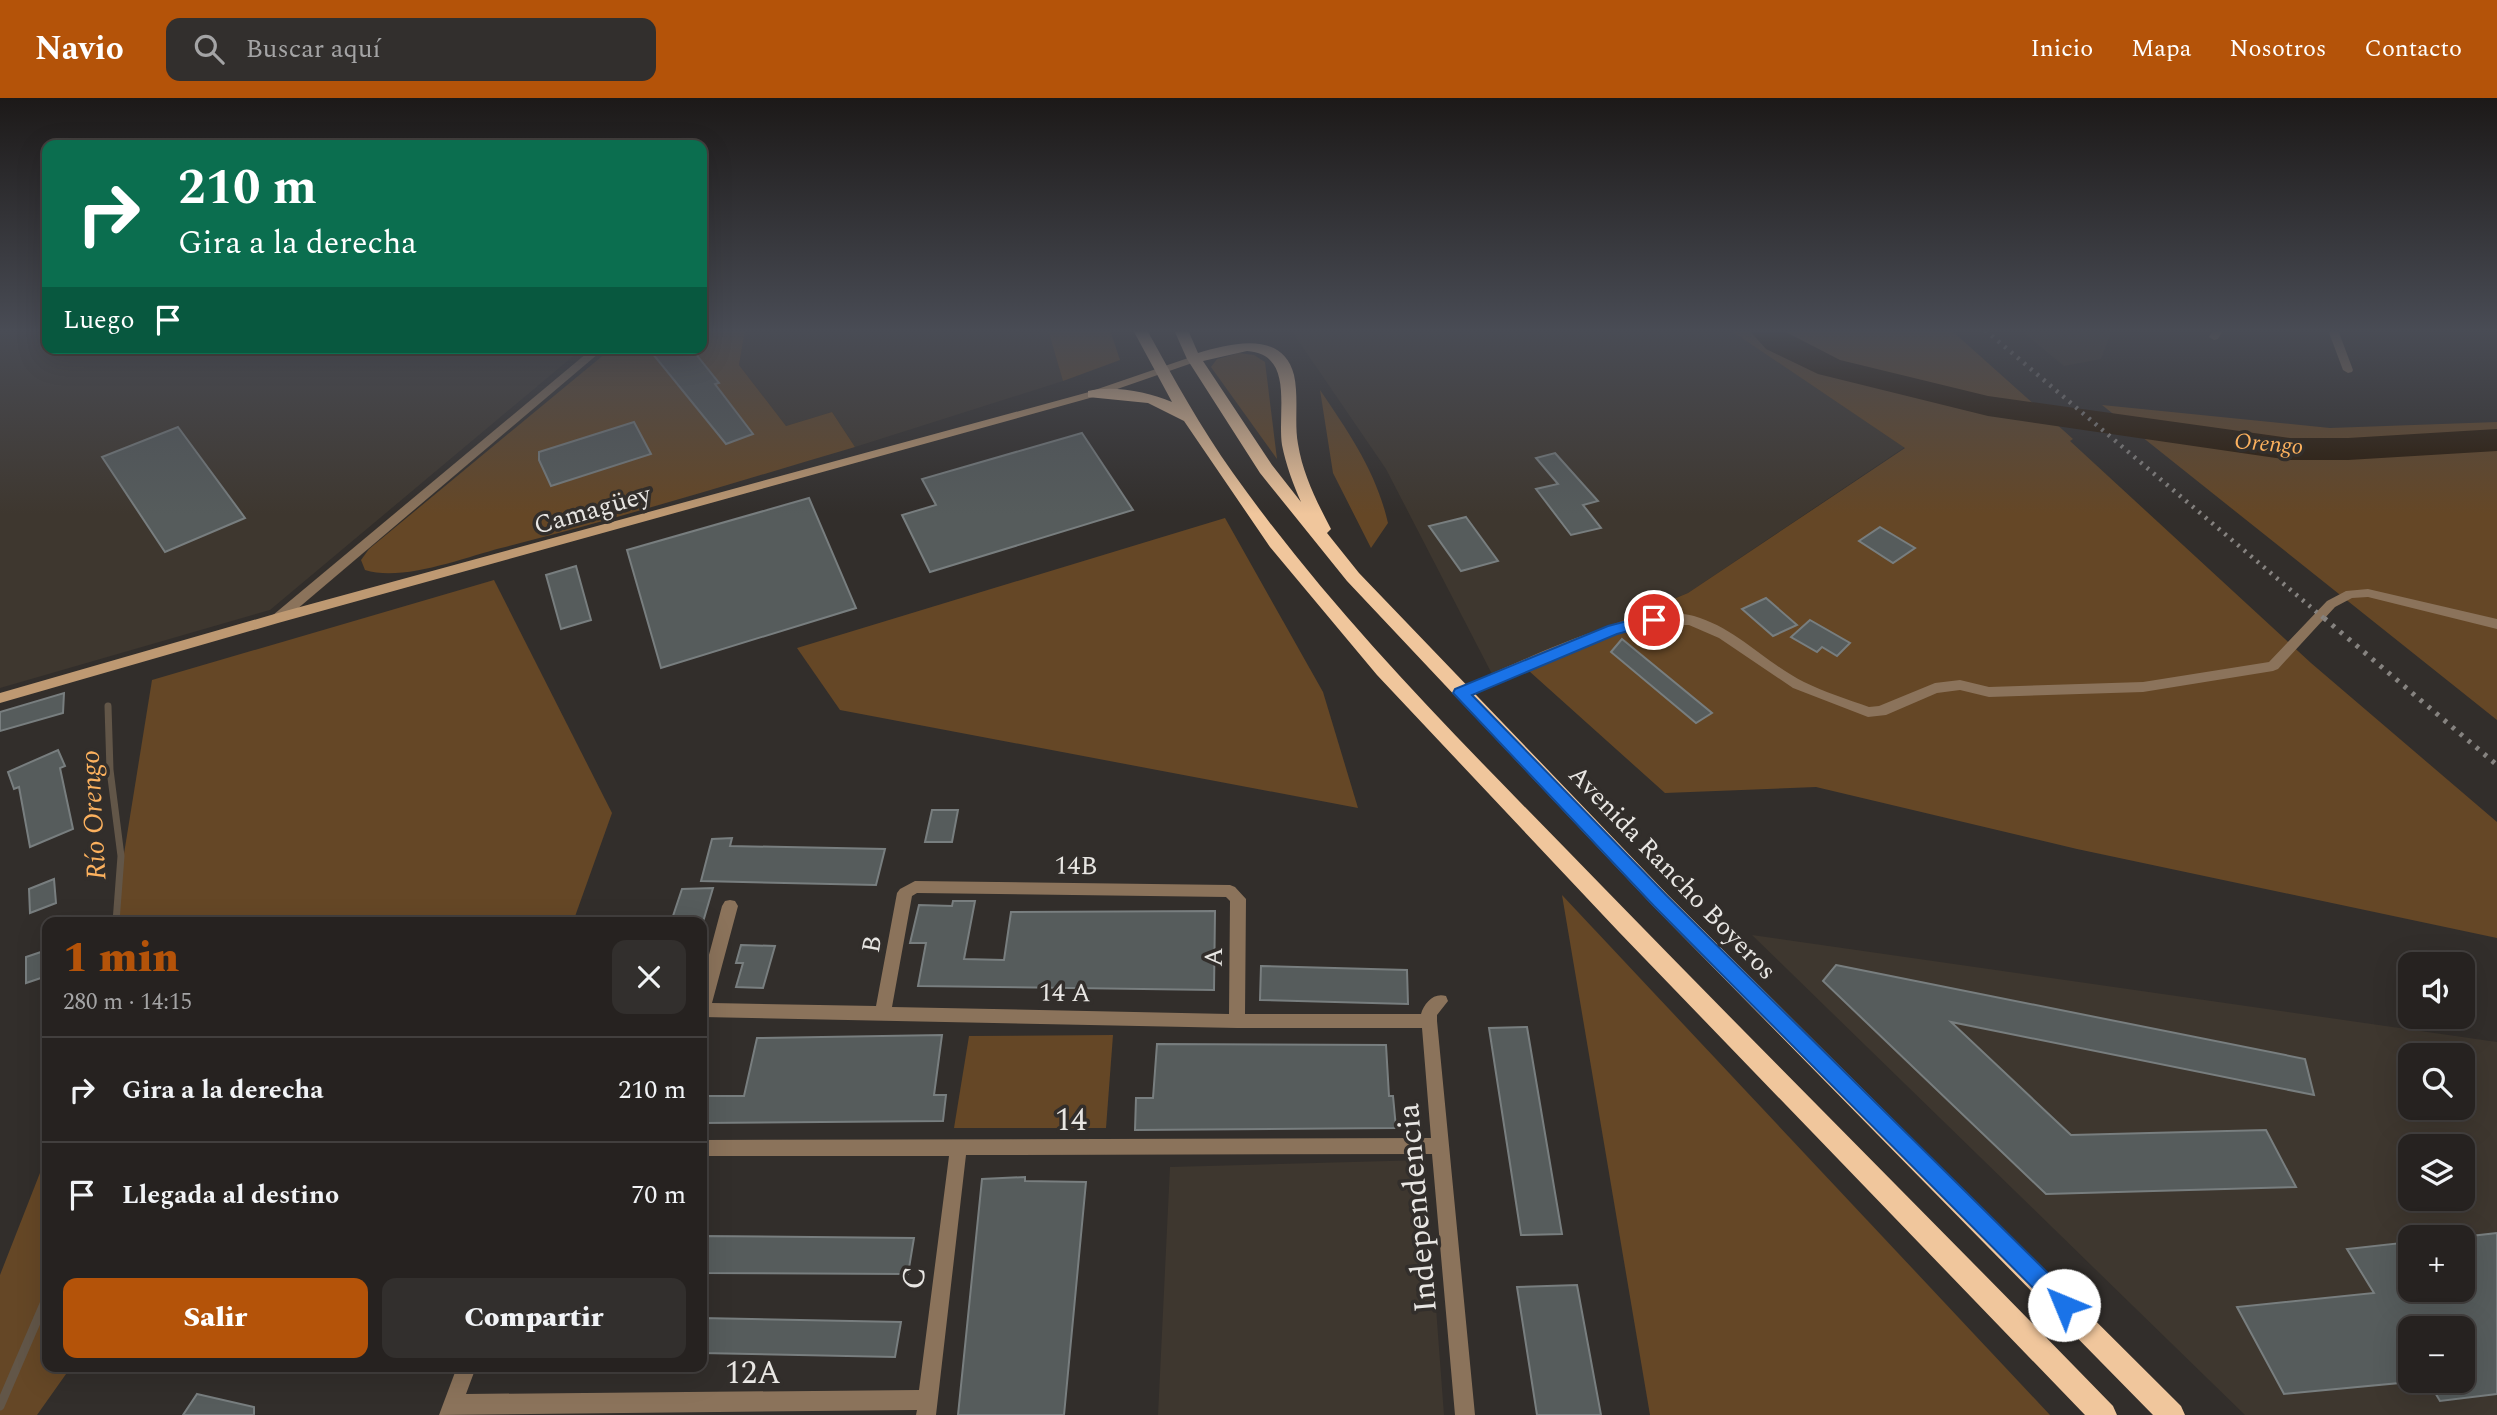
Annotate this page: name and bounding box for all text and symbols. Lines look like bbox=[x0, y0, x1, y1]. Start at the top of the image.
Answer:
search box bbox=[166, 18, 656, 81]
text: Navio bbox=[35, 24, 124, 74]
text: Buscar aquí bbox=[246, 29, 381, 69]
icon: search bbox=[190, 30, 228, 68]
text: Inicio bbox=[2030, 31, 2093, 67]
text: Mapa bbox=[2131, 31, 2191, 67]
text: Nosotros bbox=[2229, 31, 2326, 67]
text: Contacto bbox=[2364, 31, 2462, 67]
text: 210 m bbox=[178, 151, 317, 226]
icon: right bbox=[63, 168, 154, 259]
text: Gira a la derecha bbox=[178, 219, 417, 268]
text: Luego bbox=[63, 300, 135, 340]
icon: arrive bbox=[149, 301, 187, 339]
water label: Orengo bbox=[2233, 424, 2305, 465]
street label: Camagüey bbox=[529, 474, 657, 546]
pin bbox=[1624, 590, 1684, 650]
icon: arrive bbox=[1635, 601, 1673, 639]
water label: Río Orengo bbox=[69, 749, 118, 881]
street label: Avenida Rancho Boyeros bbox=[1559, 756, 1786, 989]
street label: 14B bbox=[1054, 846, 1098, 886]
text: 1 min bbox=[63, 927, 179, 990]
street label: B bbox=[851, 932, 893, 956]
button: close bbox=[612, 940, 686, 1014]
street label: A bbox=[1194, 947, 1234, 967]
map controls bbox=[2398, 952, 2475, 1393]
button: sound bbox=[2398, 952, 2475, 1029]
street label: 14 A bbox=[1039, 973, 1091, 1013]
text: 280 m · 14:15 bbox=[63, 985, 192, 1020]
button: search bbox=[2398, 1043, 2475, 1120]
text: Gira a la derecha bbox=[122, 1070, 324, 1110]
text: 210 m bbox=[618, 1070, 686, 1110]
icon: right bbox=[63, 1071, 101, 1109]
street label: 14 bbox=[1055, 1096, 1087, 1145]
street label: Independencia bbox=[1384, 1101, 1451, 1315]
button: layers bbox=[2398, 1134, 2475, 1211]
text: Llegada al destino bbox=[122, 1175, 339, 1215]
text: 70 m bbox=[631, 1175, 686, 1215]
icon: arrive bbox=[63, 1176, 101, 1214]
button: + bbox=[2398, 1225, 2475, 1302]
street label: C bbox=[889, 1264, 940, 1293]
position arrow bbox=[2027, 1268, 2101, 1342]
button: Salir bbox=[63, 1278, 368, 1358]
button: Compartir bbox=[382, 1278, 686, 1358]
button: − bbox=[2398, 1316, 2475, 1393]
street label: 12A bbox=[725, 1349, 781, 1398]

